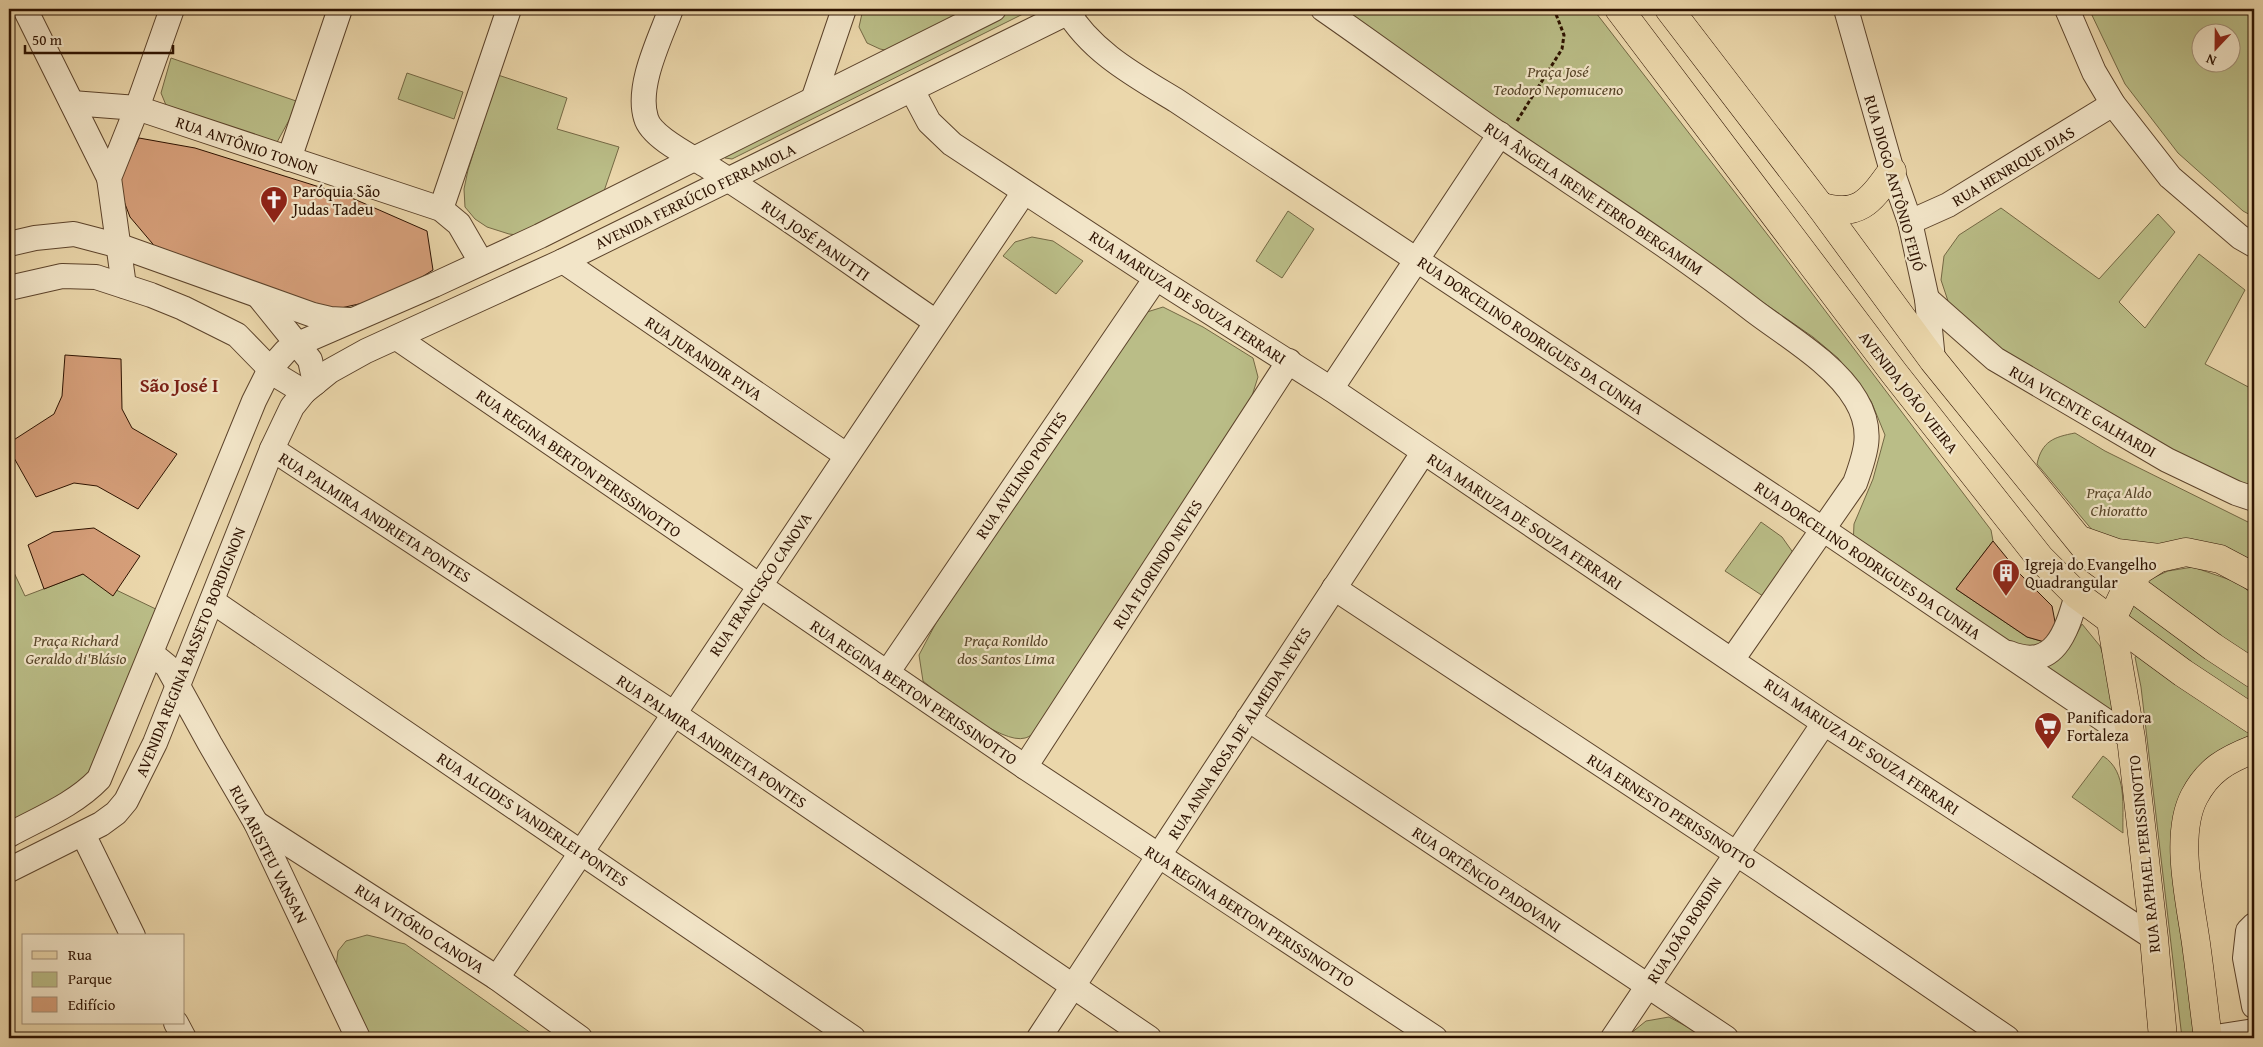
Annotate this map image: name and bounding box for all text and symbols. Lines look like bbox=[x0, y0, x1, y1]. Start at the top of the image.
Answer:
scale bar bbox=[25, 22, 172, 54]
north arrow bbox=[2190, 22, 2240, 72]
text: 50 m bbox=[32, 29, 63, 50]
text: N bbox=[2202, 49, 2219, 71]
park label: Praça José Teodoro Nepomuceno bbox=[1493, 59, 1623, 101]
street label: RUA DIOGO ANTÔNIO FEIJÓ bbox=[1858, 92, 1932, 274]
street label: RUA ANTÔNIO TONON bbox=[173, 109, 322, 181]
street label: RUA ÂNGELA IRENE FERRO BERGAMIM bbox=[1480, 116, 1708, 280]
street label: RUA HENRIQUE DIAS bbox=[1947, 120, 2079, 212]
street label: AVENIDA FERRÚCIO FERRAMOLA bbox=[590, 137, 800, 255]
place label: Paróquia São Judas Tadeu bbox=[291, 179, 380, 221]
church icon: Paróquia São Judas Tadeu bbox=[259, 185, 289, 224]
street label: RUA JOSÉ PANUTTI bbox=[757, 194, 875, 286]
street label: RUA MARIUZA DE SOUZA FERRARI bbox=[1085, 224, 1291, 370]
street label: RUA DORCELINO RODRIGUES DA CUNHA bbox=[1413, 250, 1649, 420]
street label: RUA JURANDIR PIVA bbox=[641, 310, 768, 406]
street label: AVENIDA JOÃO VIEIRA bbox=[1853, 326, 1965, 459]
street label: RUA VICENTE GALHARDI bbox=[2005, 359, 2161, 463]
district label: São José I bbox=[140, 371, 218, 399]
street label: RUA REGINA BERTON PERISSINOTTO bbox=[472, 383, 687, 543]
street label: RUA AVELINO PONTES bbox=[969, 406, 1073, 544]
street label: RUA PALMIRA ANDRIETA PONTES bbox=[274, 446, 476, 588]
street label: RUA MARIUZA DE SOUZA FERRARI bbox=[1423, 447, 1627, 595]
street label: RUA DORCELINO RODRIGUES DA CUNHA bbox=[1750, 475, 1986, 645]
park label: Praça Aldo Chioratto bbox=[2085, 480, 2152, 522]
street label: RUA FLORINDO NEVES bbox=[1106, 494, 1208, 633]
street label: RUA FRANCISCO CANOVA bbox=[703, 507, 817, 661]
street label: AVENIDA REGINA BASSETO BORDIGNON bbox=[129, 523, 251, 781]
place label: Igreja do Evangelho Quadrangular bbox=[2025, 552, 2157, 594]
building icon: Igreja do Evangelho Quadrangular bbox=[1991, 558, 2021, 597]
street label: RUA REGINA BERTON PERISSINOTTO bbox=[806, 613, 1023, 771]
street label: RUA ANNA ROSA DE ALMEIDA NEVES bbox=[1161, 622, 1317, 844]
park label: Praça Richard Geraldo di'Blásio bbox=[26, 628, 127, 670]
park label: Praça Ronildo dos Santos Lima bbox=[957, 628, 1055, 670]
street label: RUA PALMIRA ANDRIETA PONTES bbox=[612, 668, 812, 814]
street label: RUA MARIUZA DE SOUZA FERRARI bbox=[1760, 672, 1964, 820]
place label: Panificadora Fortaleza bbox=[2067, 705, 2152, 747]
supermarket icon: Panificadora Fortaleza bbox=[2033, 711, 2063, 750]
street label: RUA ALCIDES VANDERLEI PONTES bbox=[432, 746, 634, 892]
street label: RUA ERNESTO PERISSINOTTO bbox=[1583, 747, 1761, 875]
street label: RUA RAPHAEL PERISSINOTTO bbox=[2122, 754, 2166, 954]
street label: RUA ARISTEU VANSAN bbox=[224, 781, 314, 928]
street label: RUA ORTÊNCIO PADOVANI bbox=[1408, 820, 1567, 938]
street label: RUA REGINA BERTON PERISSINOTTO bbox=[1141, 839, 1360, 993]
street label: RUA JOÃO BORDIN bbox=[1640, 871, 1728, 988]
street label: RUA VITÓRIO CANOVA bbox=[351, 877, 490, 979]
legend bbox=[22, 934, 185, 1024]
text: Rua bbox=[68, 944, 92, 965]
text: Parque bbox=[68, 968, 112, 989]
text: Edifício bbox=[68, 994, 116, 1015]

